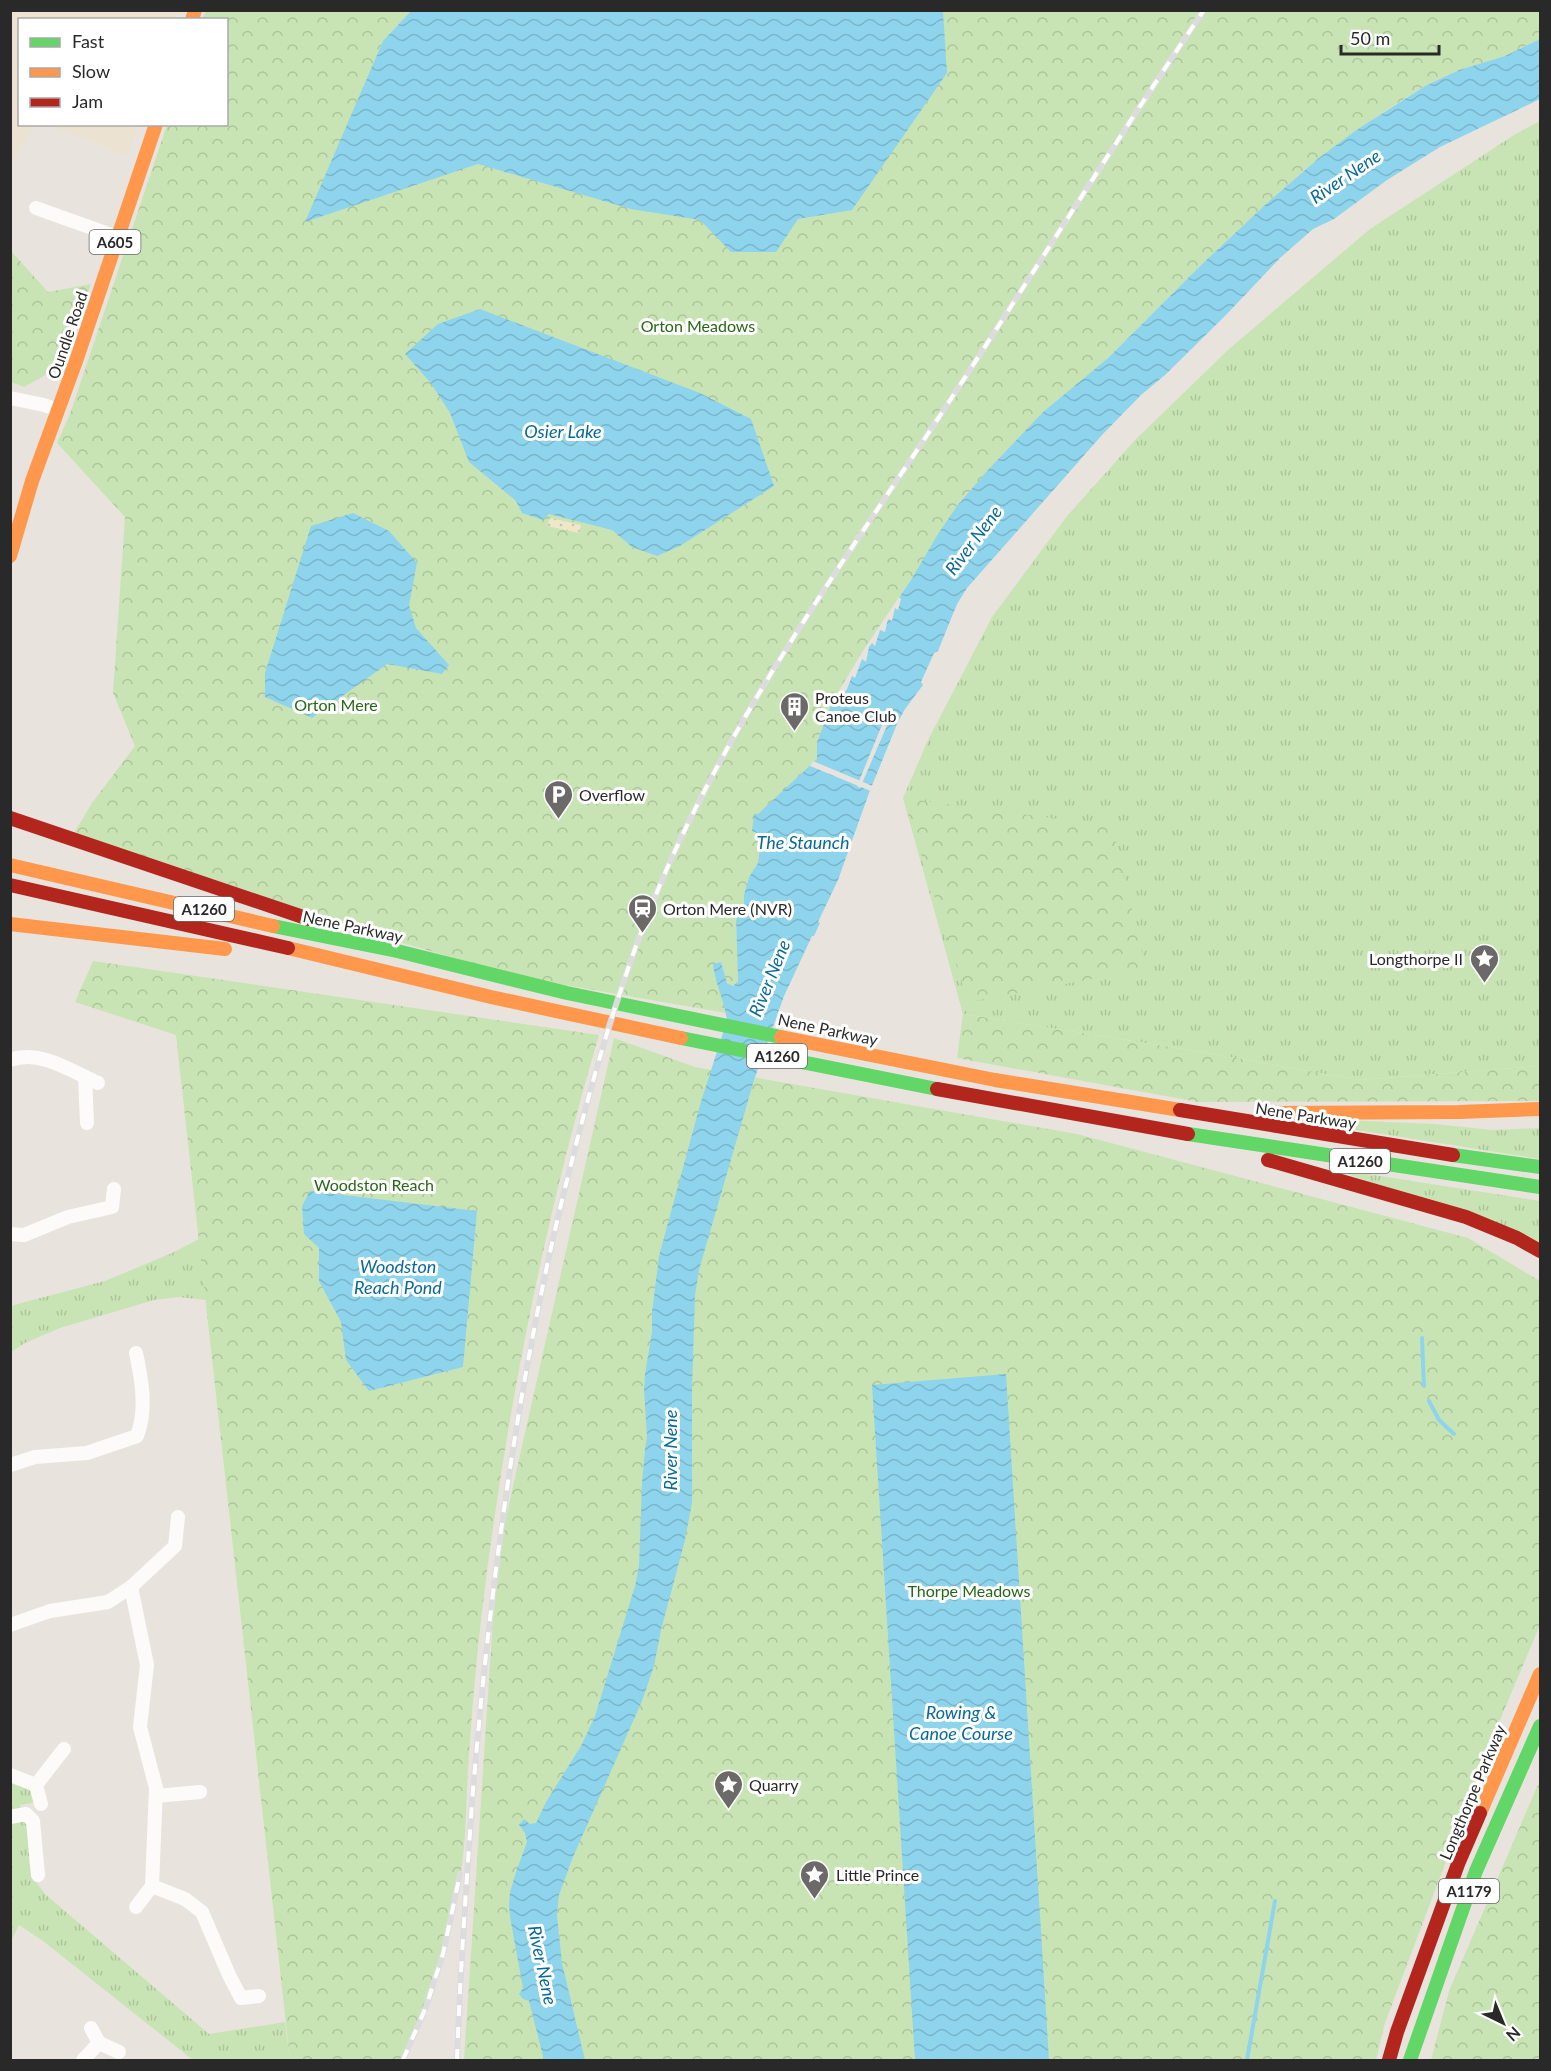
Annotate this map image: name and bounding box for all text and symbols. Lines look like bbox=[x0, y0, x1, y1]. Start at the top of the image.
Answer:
legend bbox=[18, 18, 228, 126]
scale bar bbox=[1341, 18, 1438, 56]
text: 50 m bbox=[1350, 27, 1390, 49]
text: Fast bbox=[72, 30, 105, 52]
text: Slow bbox=[72, 60, 110, 82]
text: Jam bbox=[72, 90, 103, 112]
water label: River Nene bbox=[1305, 144, 1385, 208]
road number: A605 bbox=[90, 230, 140, 254]
street label: Oundle Road bbox=[43, 289, 91, 381]
park label: Orton Meadows bbox=[641, 316, 755, 335]
water label: Osier Lake bbox=[524, 420, 602, 442]
water label: River Nene bbox=[940, 501, 1006, 579]
place label: Proteus Canoe Club bbox=[815, 688, 897, 725]
building icon: Proteus Canoe Club bbox=[778, 690, 810, 732]
park label: Orton Mere bbox=[294, 695, 378, 714]
parking icon: Overflow bbox=[542, 778, 574, 820]
place label: Overflow bbox=[579, 785, 645, 804]
water label: The Staunch bbox=[756, 831, 850, 853]
station icon: Orton Mere (NVR) bbox=[626, 892, 658, 934]
road number: A1260 bbox=[174, 897, 234, 921]
place label: Orton Mere (NVR) bbox=[663, 899, 792, 918]
street label: Nene Parkway bbox=[301, 906, 405, 946]
water label: River Nene bbox=[744, 936, 794, 1020]
place icon: Longthorpe II bbox=[1468, 942, 1500, 984]
place label: Longthorpe II bbox=[1369, 949, 1463, 968]
street label: Nene Parkway bbox=[776, 1009, 880, 1049]
road number: A1260 bbox=[747, 1044, 807, 1068]
street label: Nene Parkway bbox=[1254, 1098, 1358, 1132]
road number: A1260 bbox=[1330, 1149, 1390, 1173]
park label: Woodston Reach bbox=[314, 1175, 434, 1194]
water label: Woodston Reach Pond bbox=[354, 1255, 442, 1298]
water label: River Nene bbox=[659, 1410, 681, 1490]
park label: Thorpe Meadows bbox=[908, 1581, 1031, 1600]
water label: Rowing & Canoe Course bbox=[909, 1701, 1013, 1744]
street label: Longthorpe Parkway bbox=[1435, 1721, 1509, 1862]
place icon: Quarry bbox=[712, 1768, 744, 1810]
place label: Quarry bbox=[749, 1775, 799, 1794]
place icon: Little Prince bbox=[799, 1858, 831, 1900]
place label: Little Prince bbox=[836, 1865, 919, 1884]
road number: A1179 bbox=[1439, 1879, 1499, 1903]
water label: River Nene bbox=[524, 1923, 562, 2007]
north arrow bbox=[1473, 1993, 1533, 2053]
text: N bbox=[1503, 2023, 1525, 2045]

